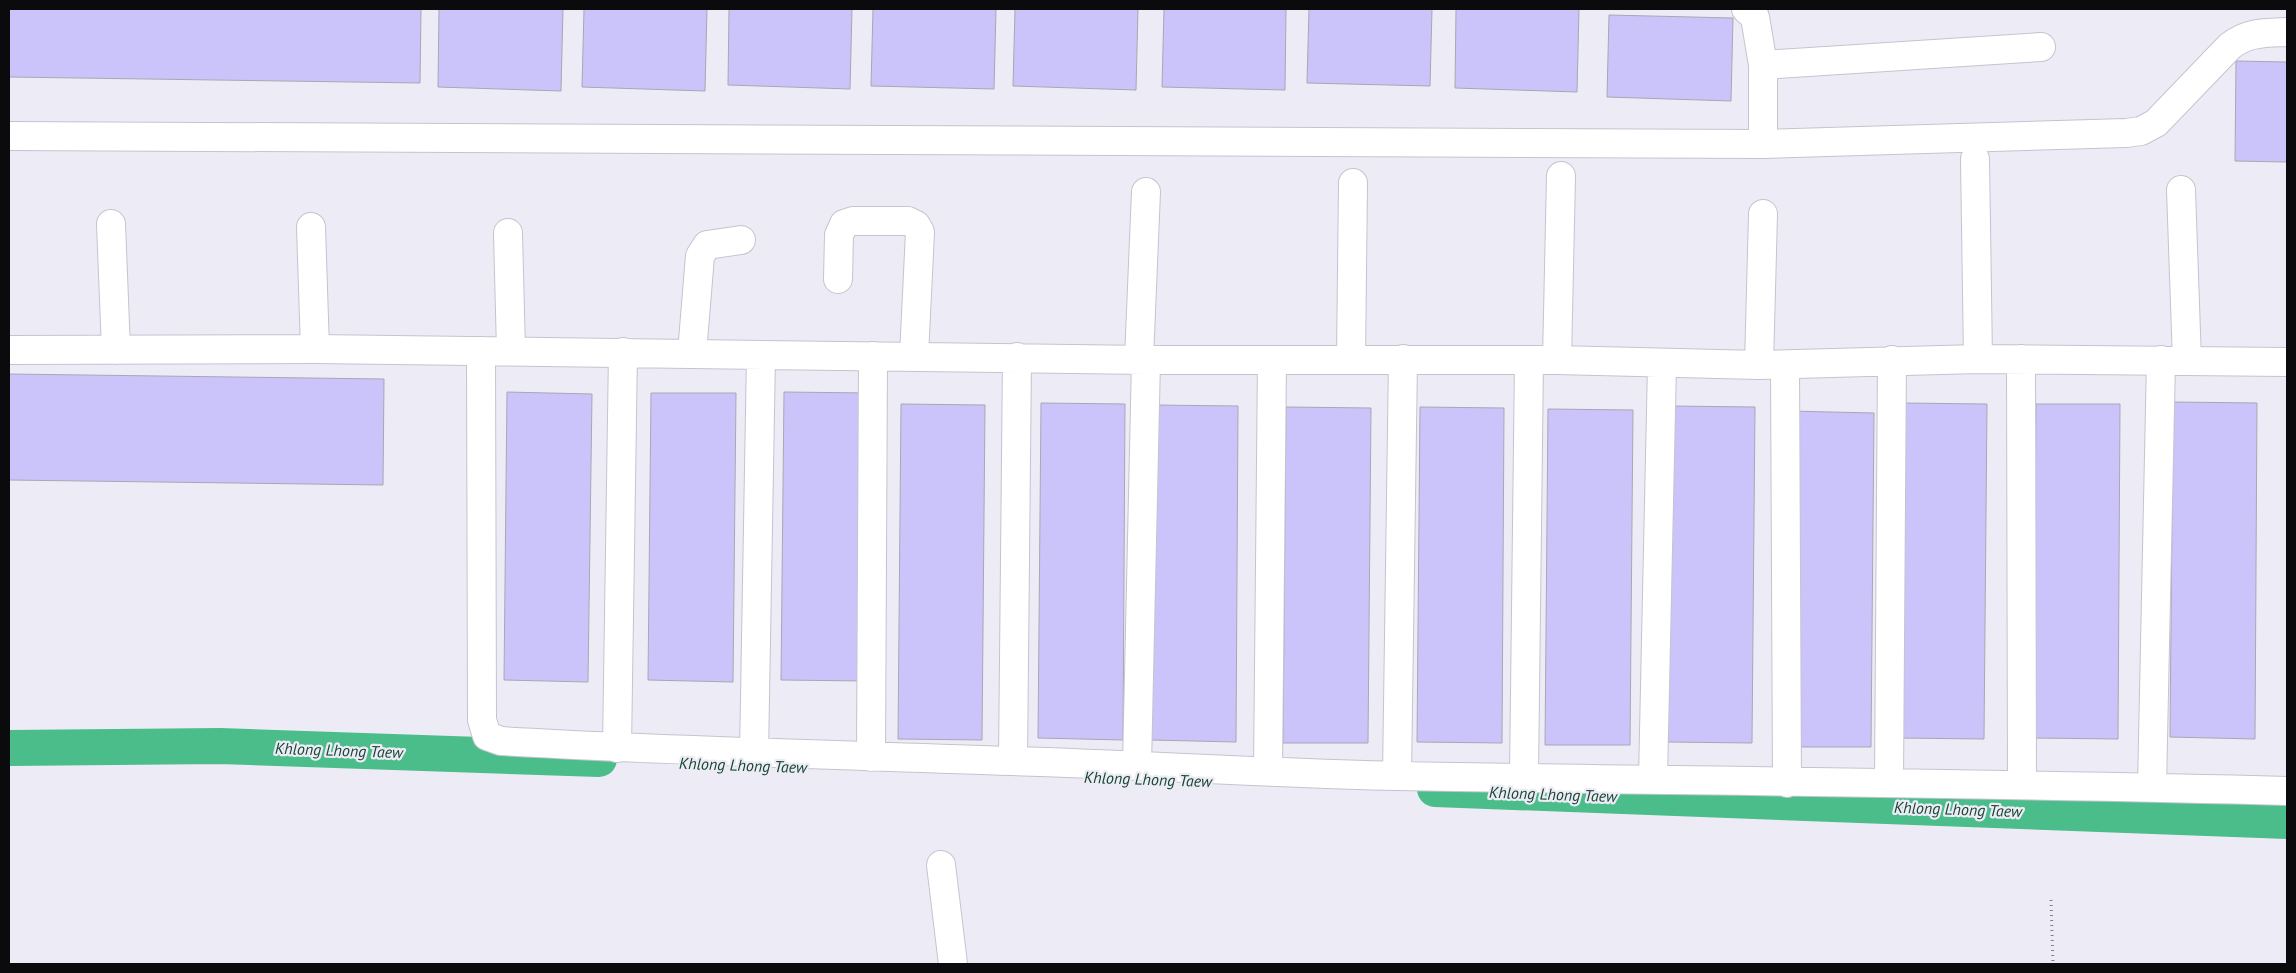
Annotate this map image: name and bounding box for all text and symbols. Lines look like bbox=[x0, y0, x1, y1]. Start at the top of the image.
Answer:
water label: Khlong Lhong Taew bbox=[275, 738, 404, 762]
water label: Khlong Lhong Taew bbox=[679, 753, 808, 777]
water label: Khlong Lhong Taew bbox=[1084, 767, 1213, 791]
water label: Khlong Lhong Taew bbox=[1489, 782, 1618, 806]
water label: Khlong Lhong Taew bbox=[1894, 797, 2023, 821]

